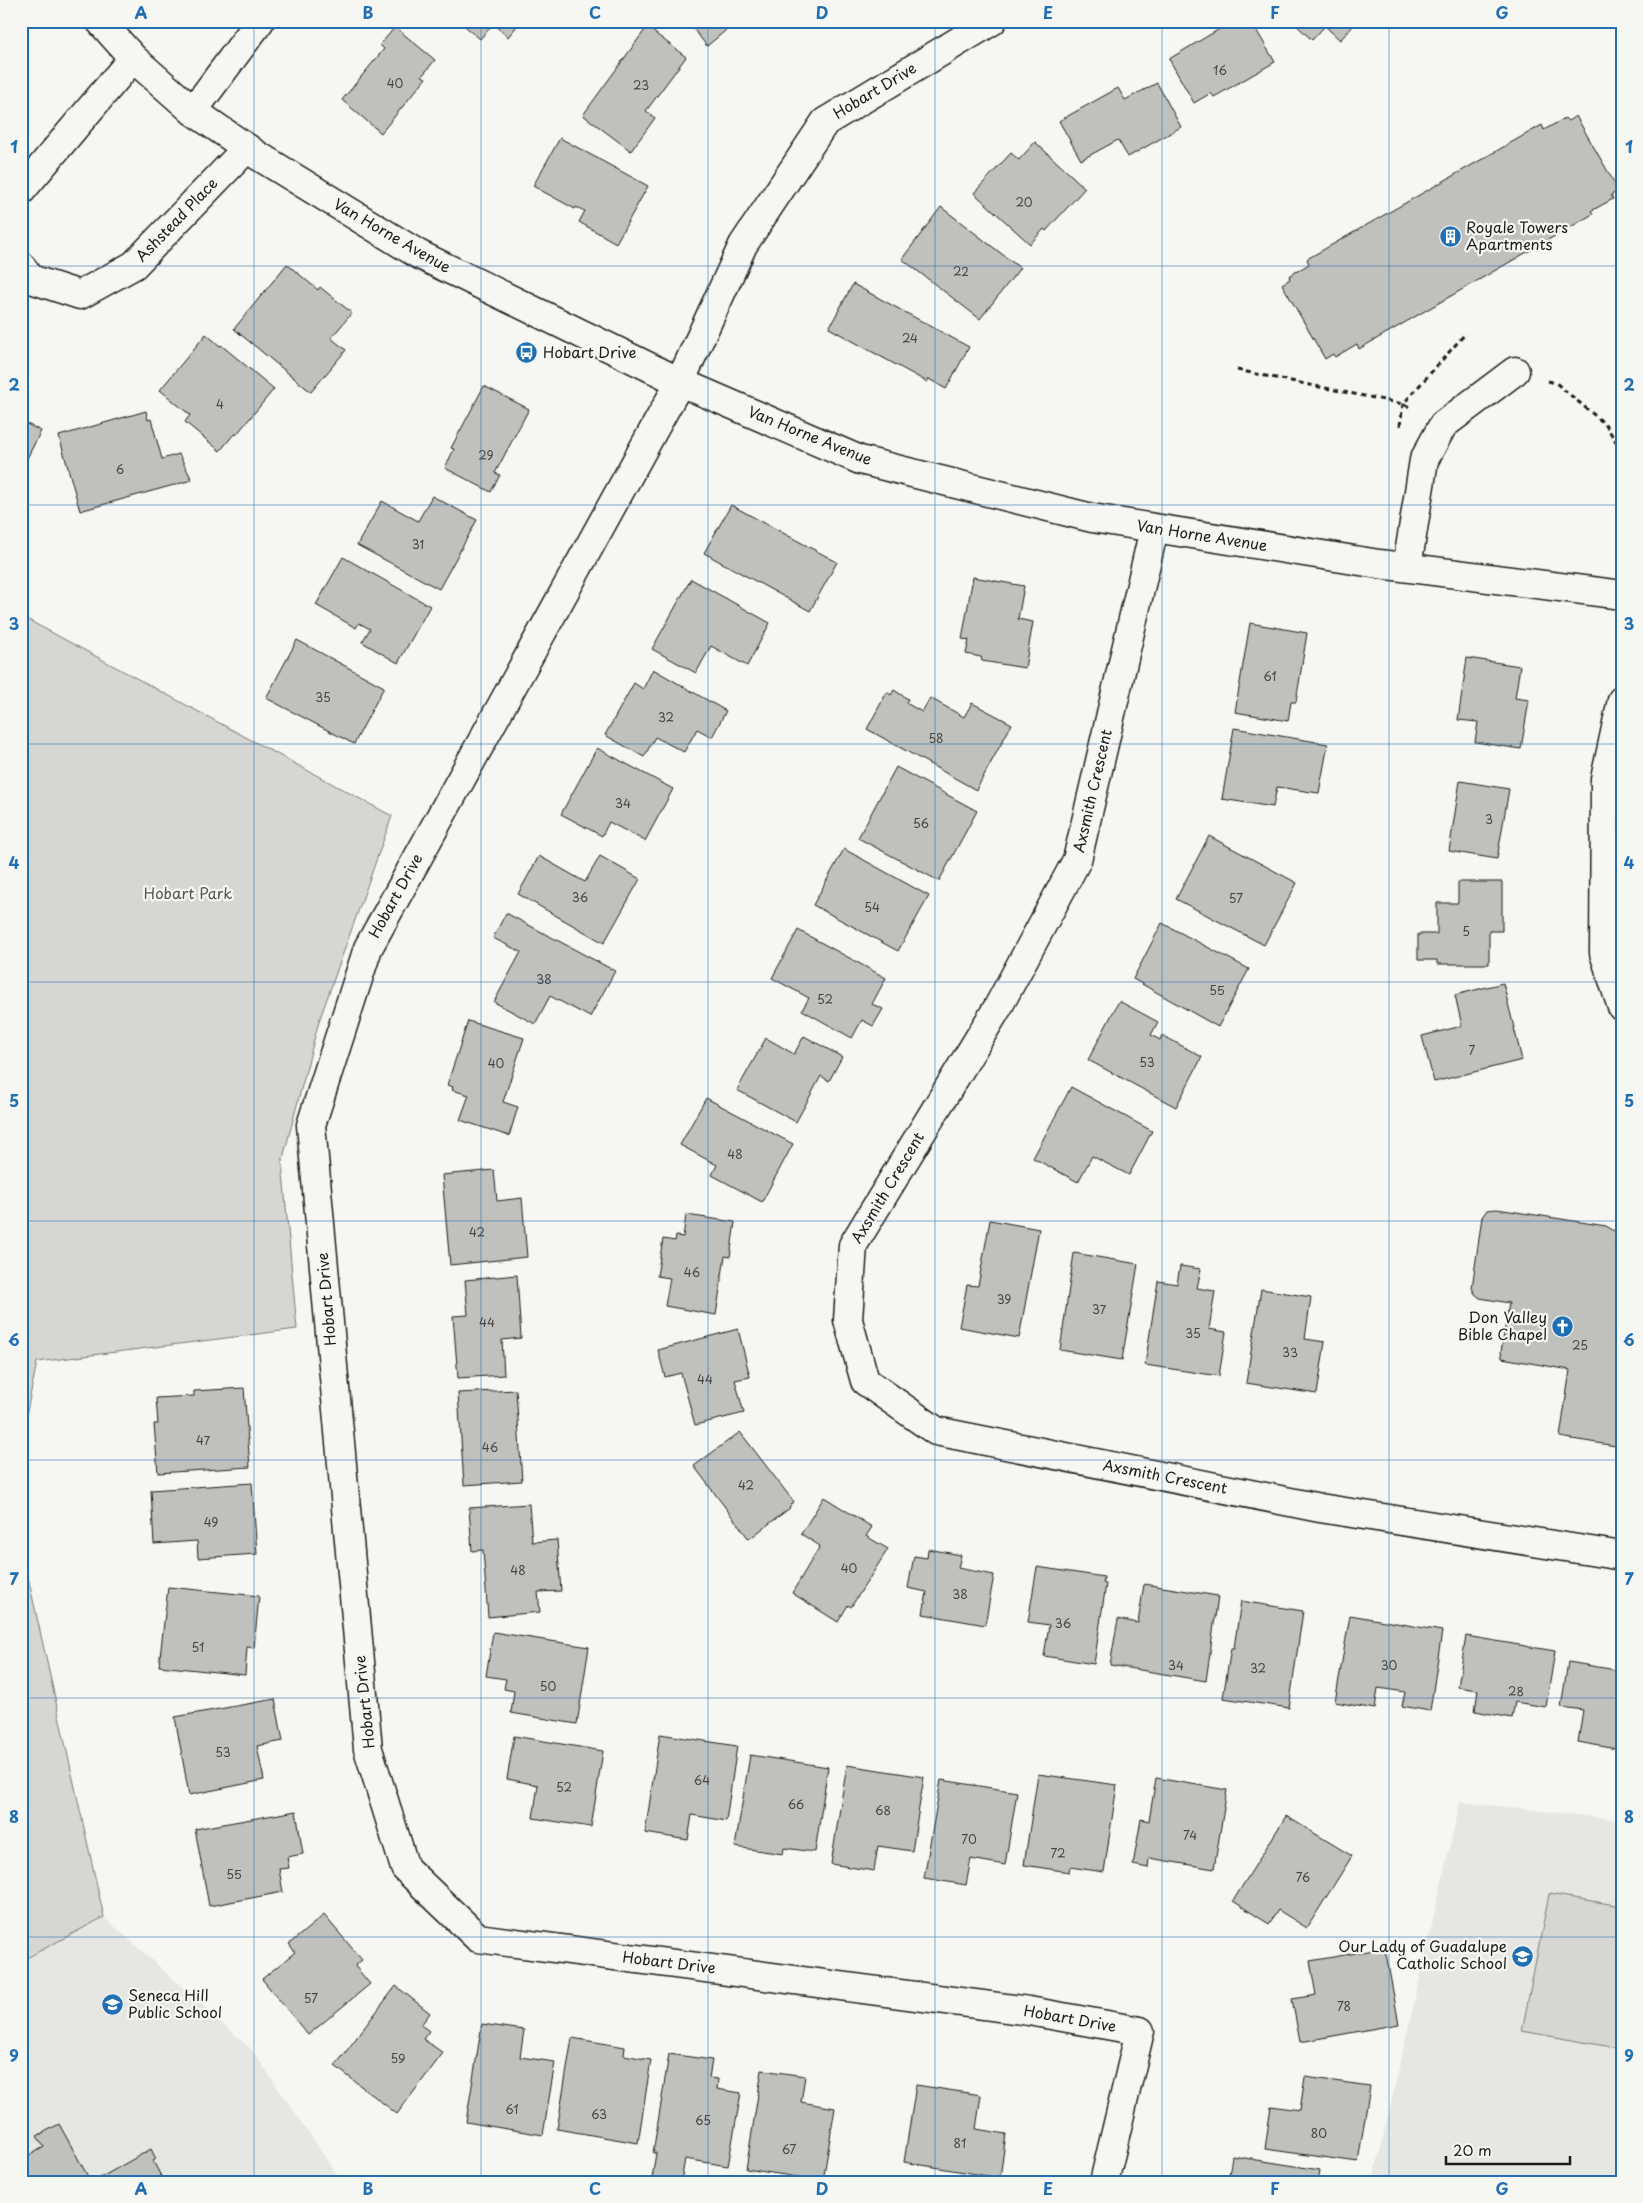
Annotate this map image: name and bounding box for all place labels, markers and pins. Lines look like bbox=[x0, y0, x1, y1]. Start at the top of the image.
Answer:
place label: Royale Towers Apartments bbox=[1466, 215, 1568, 255]
building icon: Royale Towers Apartments bbox=[1438, 225, 1462, 249]
place label: Hobart Drive bbox=[543, 340, 637, 363]
bus stop icon: Hobart Drive bbox=[515, 341, 539, 365]
place label: Don Valley Bible Chapel bbox=[1458, 1305, 1547, 1345]
church icon: Don Valley Bible Chapel bbox=[1551, 1315, 1575, 1339]
place label: Our Lady of Guadalupe Catholic School bbox=[1338, 1934, 1507, 1974]
school or university icon: Our Lady of Guadalupe Catholic School bbox=[1511, 1944, 1535, 1968]
place label: Seneca Hill Public School bbox=[128, 1983, 222, 2023]
school or university icon: Seneca Hill Public School bbox=[100, 1993, 124, 2017]

